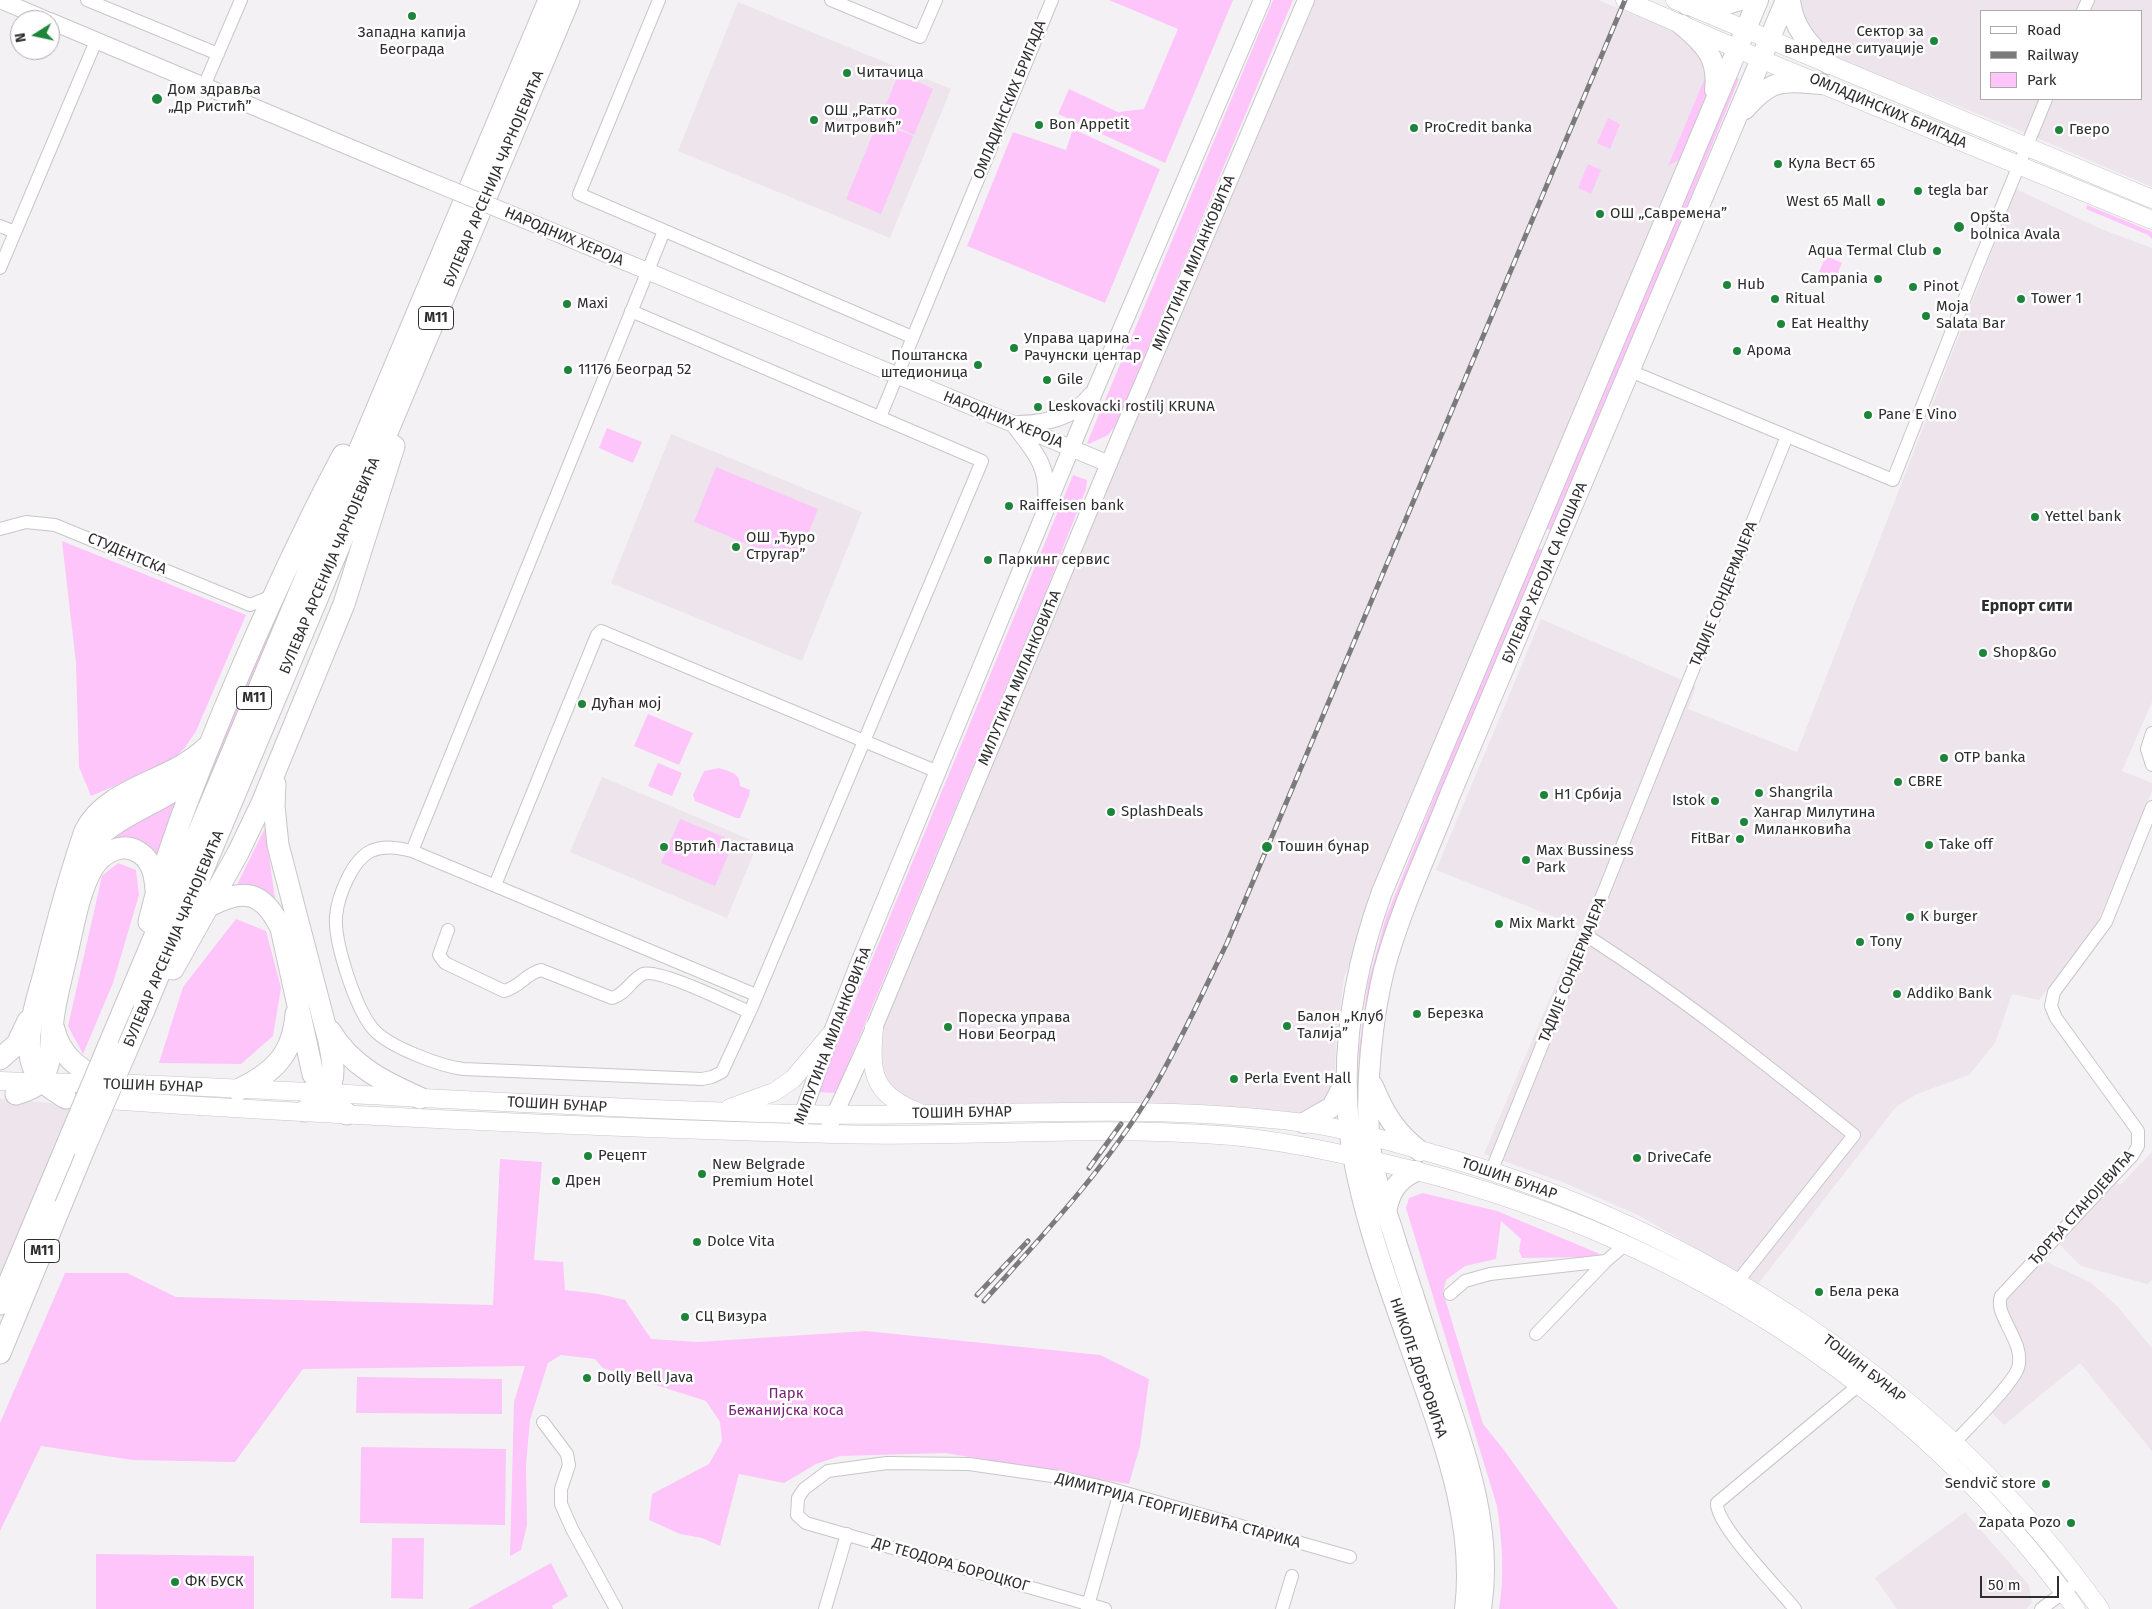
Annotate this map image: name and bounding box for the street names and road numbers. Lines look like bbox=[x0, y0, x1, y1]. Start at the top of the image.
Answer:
street label: ОМЛАДИНСКИХ БРИГАДА bbox=[970, 18, 1050, 182]
street label: БУЛЕВАР АРСЕНИЈА ЧАРНОЈЕВИЋА bbox=[440, 68, 548, 290]
street label: ОМЛАДИНСКИХ БРИГАДА bbox=[1806, 70, 1970, 152]
street label: МИЛУТИНА МИЛАНКОВИЋА bbox=[1149, 173, 1239, 353]
street label: НАРОДНИХ ХЕРОЈА bbox=[502, 204, 626, 270]
road number: M11 bbox=[418, 306, 454, 330]
street label: НАРОДНИХ ХЕРОЈА bbox=[940, 388, 1066, 452]
street label: БУЛЕВАР АРСЕНИЈА ЧАРНОЈЕВИЋА bbox=[276, 455, 384, 677]
street label: БУЛЕВАР ХЕРОЈА СА КОШАРА bbox=[1499, 480, 1591, 666]
street label: ТАДИЈЕ СОНДЕРМАЈЕРА bbox=[1687, 519, 1761, 669]
street label: СТУДЕНТСКА bbox=[85, 529, 169, 579]
street label: МИЛУТИНА МИЛАНКОВИЋА bbox=[975, 588, 1065, 768]
road number: M11 bbox=[236, 686, 272, 710]
street label: БУЛЕВАР АРСЕНИЈА ЧАРНОЈЕВИЋА bbox=[120, 828, 228, 1050]
street label: ТАДИЈЕ СОНДЕРМАЈЕРА bbox=[1536, 895, 1610, 1045]
street label: МИЛУТИНА МИЛАНКОВИЋА bbox=[791, 945, 875, 1127]
street label: ТОШИН БУНАР bbox=[103, 1075, 203, 1097]
street label: ТОШИН БУНАР bbox=[507, 1093, 607, 1117]
street label: ТОШИН БУНАР bbox=[912, 1103, 1012, 1123]
street label: ЂОРЂА СТАНОЈЕВИЋА bbox=[2026, 1147, 2138, 1269]
street label: ТОШИН БУНАР bbox=[1459, 1154, 1559, 1204]
road number: M11 bbox=[24, 1240, 60, 1262]
street label: НИКОЛЕ ДОБРОВИЋА bbox=[1386, 1296, 1450, 1440]
street label: ТОШИН БУНАР bbox=[1819, 1331, 1909, 1407]
street label: ДИМИТРИЈА ГЕОРГИЈЕВИЋА СТАРИКА bbox=[1053, 1470, 1303, 1552]
street label: ДР ТЕОДОРА БОРОЦКОГ bbox=[870, 1534, 1032, 1596]

